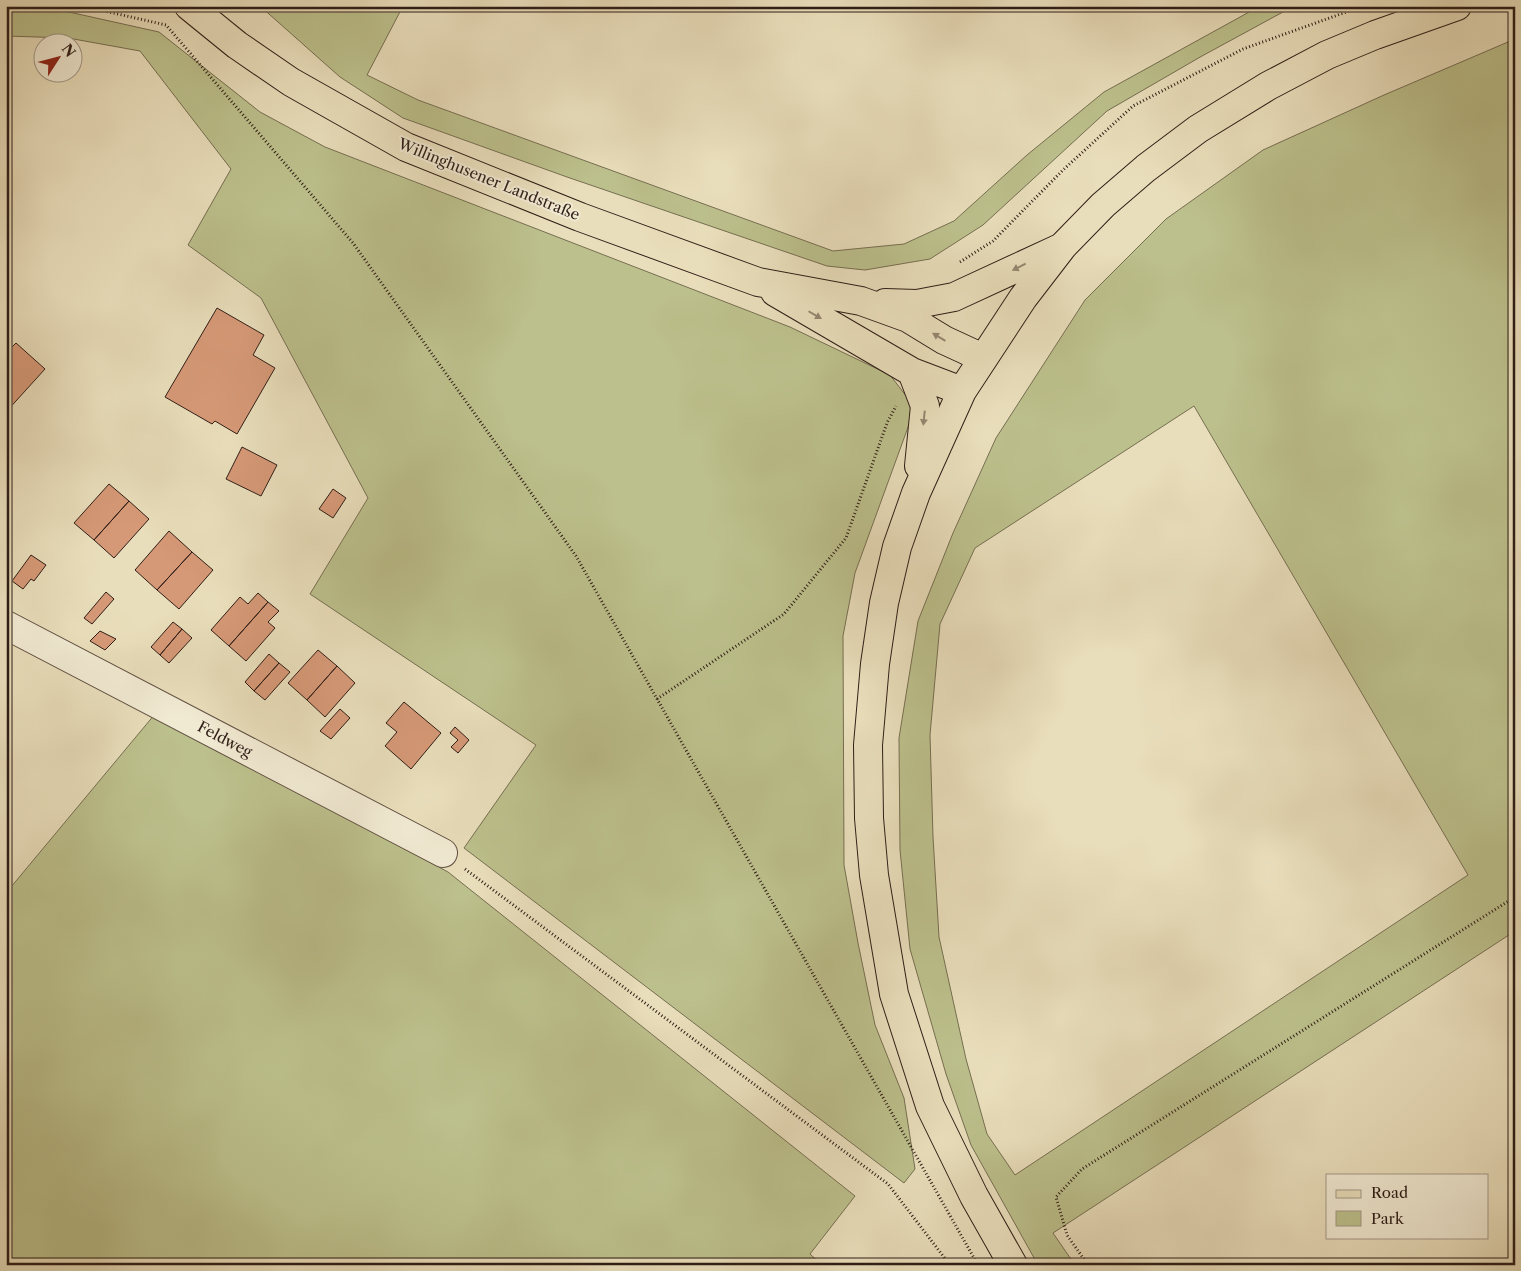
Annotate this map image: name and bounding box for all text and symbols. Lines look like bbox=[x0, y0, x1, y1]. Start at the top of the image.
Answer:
north arrow bbox=[32, 32, 82, 82]
text: N bbox=[58, 40, 79, 61]
street label: Willinghusener Landstraße bbox=[395, 133, 583, 224]
one-way arrow bbox=[1012, 263, 1026, 271]
one-way arrow bbox=[809, 311, 822, 320]
one-way arrow bbox=[932, 332, 945, 341]
one-way arrow bbox=[920, 410, 928, 426]
street label: Feldweg bbox=[194, 717, 256, 761]
legend bbox=[1326, 1174, 1488, 1238]
text: Road bbox=[1371, 1183, 1408, 1202]
text: Park bbox=[1371, 1209, 1405, 1228]

